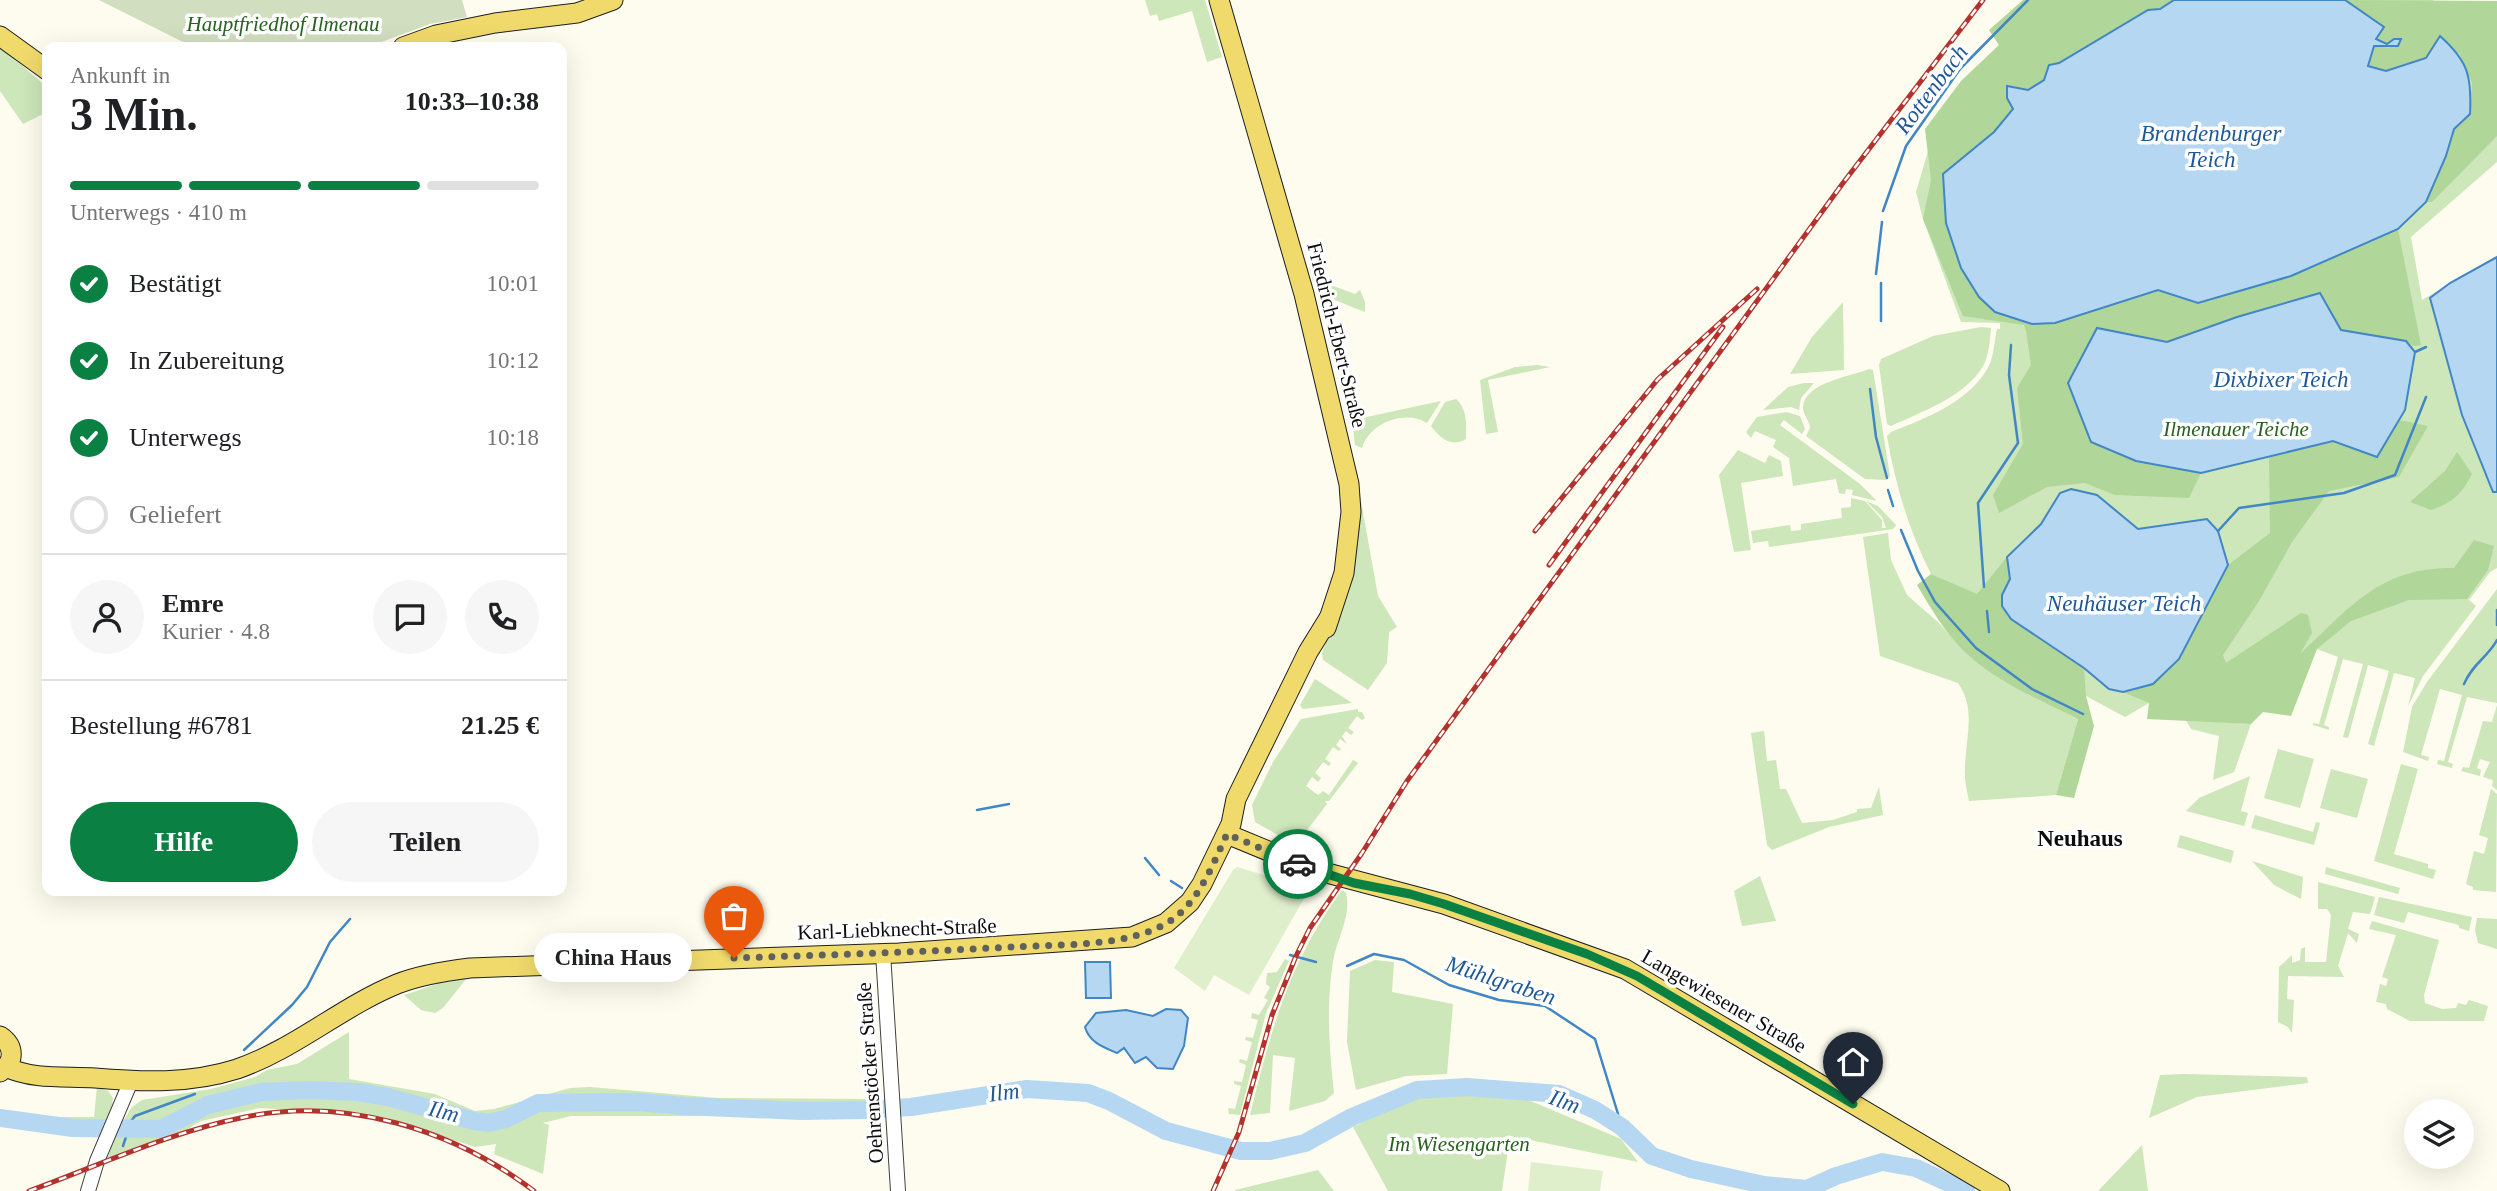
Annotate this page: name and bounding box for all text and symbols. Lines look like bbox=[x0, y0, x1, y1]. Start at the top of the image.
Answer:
park label: Hauptfriedhof Ilmenau bbox=[185, 12, 380, 36]
water label: Rottenbach bbox=[1889, 40, 1973, 139]
text: Ankunft in bbox=[70, 63, 170, 88]
text: 10:33–10:38 bbox=[405, 87, 539, 116]
text: 3 Min. bbox=[70, 89, 198, 140]
water label: Brandenburger Teich bbox=[2141, 121, 2283, 172]
text: Unterwegs · 410 m bbox=[70, 200, 247, 225]
street label: Friedrich-Ebert-Straße bbox=[1302, 240, 1372, 430]
icon: check bbox=[70, 265, 108, 303]
text: Bestätigt bbox=[129, 269, 221, 298]
text: 10:01 bbox=[487, 271, 539, 296]
icon: check bbox=[70, 342, 108, 380]
text: In Zubereitung bbox=[129, 346, 284, 375]
text: 10:12 bbox=[487, 348, 539, 373]
water label: Dixbixer Teich bbox=[2212, 367, 2349, 392]
park label: Ilmenauer Teiche bbox=[2162, 417, 2309, 441]
icon: check bbox=[70, 419, 108, 457]
text: Unterwegs bbox=[129, 423, 242, 452]
text: 10:18 bbox=[487, 425, 539, 450]
text: Geliefert bbox=[129, 500, 221, 529]
button: person bbox=[70, 580, 144, 654]
button: chat bbox=[373, 580, 447, 654]
button: phone bbox=[465, 580, 539, 654]
text: Emre bbox=[162, 589, 224, 618]
water label: Neuhäuser Teich bbox=[2046, 591, 2201, 616]
text: Kurier · 4.8 bbox=[162, 619, 270, 644]
text: Bestellung #6781 bbox=[70, 711, 253, 740]
text: 21.25 € bbox=[461, 711, 539, 740]
button: Hilfe bbox=[70, 802, 298, 882]
button: Teilen bbox=[312, 802, 539, 882]
district label: Neuhaus bbox=[2037, 826, 2123, 851]
courier bbox=[1263, 829, 1333, 899]
icon: car bbox=[1279, 845, 1317, 883]
pin bbox=[704, 886, 764, 958]
icon: bag bbox=[715, 897, 753, 935]
street label: Karl-Liebknecht-Straße bbox=[797, 914, 997, 944]
callout: China Haus bbox=[534, 934, 692, 982]
street label: Langewiesener Straße bbox=[1637, 944, 1811, 1058]
text: China Haus bbox=[555, 945, 671, 970]
water label: Mühlgraben bbox=[1442, 951, 1559, 1010]
street label: Oehrenstöcker Straße bbox=[852, 982, 888, 1164]
pin bbox=[1823, 1032, 1883, 1104]
icon: home bbox=[1834, 1043, 1872, 1081]
water label: Ilm bbox=[986, 1078, 1021, 1107]
water label: Ilm bbox=[1545, 1084, 1584, 1118]
water label: Ilm bbox=[425, 1095, 462, 1127]
map controls bbox=[2404, 1099, 2474, 1169]
button: layers bbox=[2404, 1099, 2474, 1169]
park label: Im Wiesengarten bbox=[1387, 1132, 1530, 1156]

